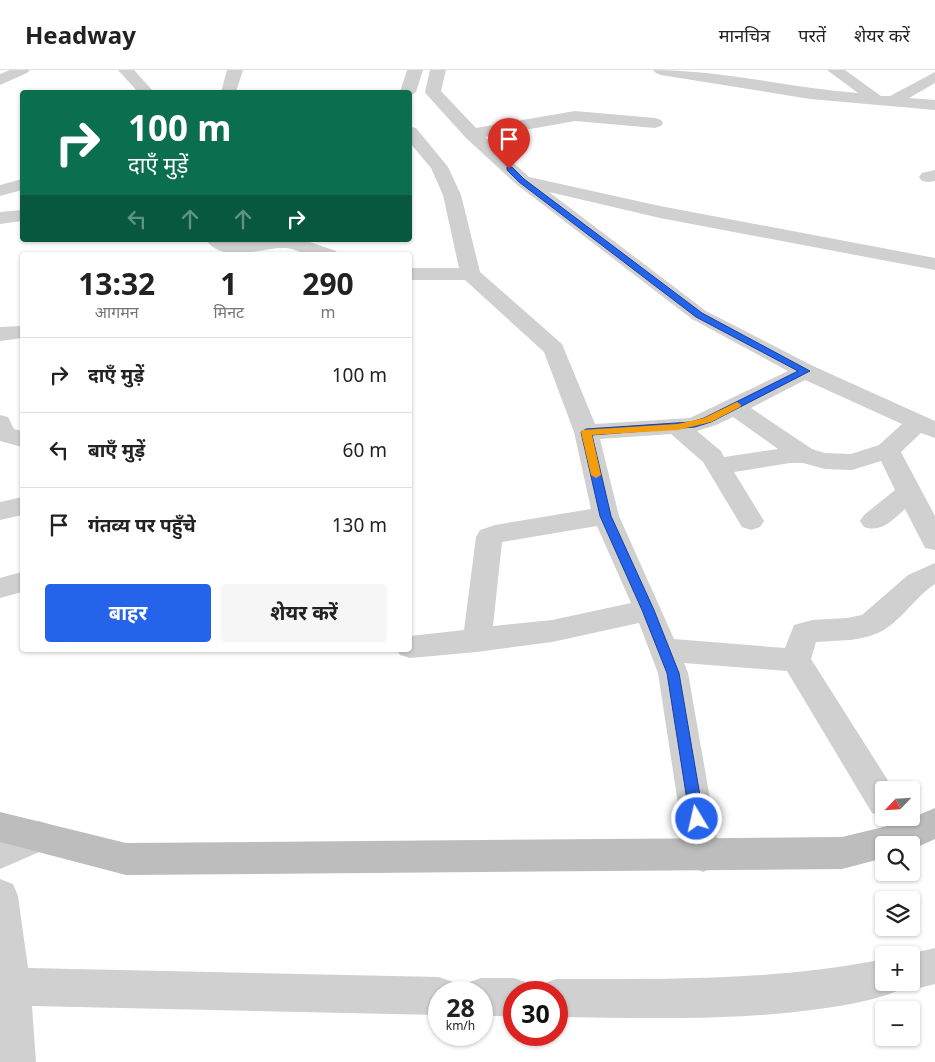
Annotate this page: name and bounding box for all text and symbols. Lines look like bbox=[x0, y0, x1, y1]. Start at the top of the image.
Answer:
text: Headway bbox=[25, 18, 136, 51]
text: मानचित्र bbox=[719, 23, 770, 47]
text: परतें bbox=[798, 23, 826, 47]
text: शेयर करें bbox=[854, 23, 910, 47]
text: 100 m bbox=[128, 104, 231, 151]
icon: right bbox=[45, 110, 110, 175]
pin bbox=[488, 118, 530, 169]
icon: arrive bbox=[495, 125, 523, 153]
text: दाएँ मुड़ें bbox=[128, 149, 188, 179]
icon: left bbox=[123, 205, 151, 233]
icon: ahead bbox=[176, 205, 204, 233]
icon: ahead bbox=[229, 205, 257, 233]
icon: right bbox=[282, 205, 310, 233]
text: 13:32 bbox=[78, 263, 155, 304]
text: 1 bbox=[220, 263, 237, 304]
text: 290 bbox=[302, 263, 354, 304]
text: आगमन bbox=[95, 301, 139, 323]
text: मिनट bbox=[213, 301, 244, 323]
text: m bbox=[321, 301, 336, 323]
icon: right bbox=[45, 361, 73, 389]
text: दाएँ मुड़ें bbox=[88, 362, 144, 388]
text: 100 m bbox=[332, 362, 387, 388]
icon: left bbox=[45, 436, 73, 464]
text: बाएँ मुड़ें bbox=[88, 437, 145, 463]
text: 60 m bbox=[343, 437, 387, 463]
icon: arrive bbox=[45, 511, 73, 539]
text: गंतव्य पर पहुँचे bbox=[88, 512, 196, 538]
text: 130 m bbox=[332, 512, 387, 538]
button: बाहर bbox=[45, 584, 211, 642]
button: शेयर करें bbox=[221, 584, 387, 642]
north arrow bbox=[875, 781, 920, 826]
map controls bbox=[875, 781, 920, 1046]
position arrow bbox=[670, 792, 722, 844]
button: search bbox=[875, 836, 920, 881]
button: layers bbox=[875, 891, 920, 936]
button: + bbox=[875, 946, 920, 991]
speed limit sign: 30 bbox=[503, 981, 568, 1046]
text: 28 bbox=[446, 990, 475, 1024]
button: − bbox=[875, 1001, 920, 1046]
text: km/h bbox=[446, 1017, 475, 1034]

